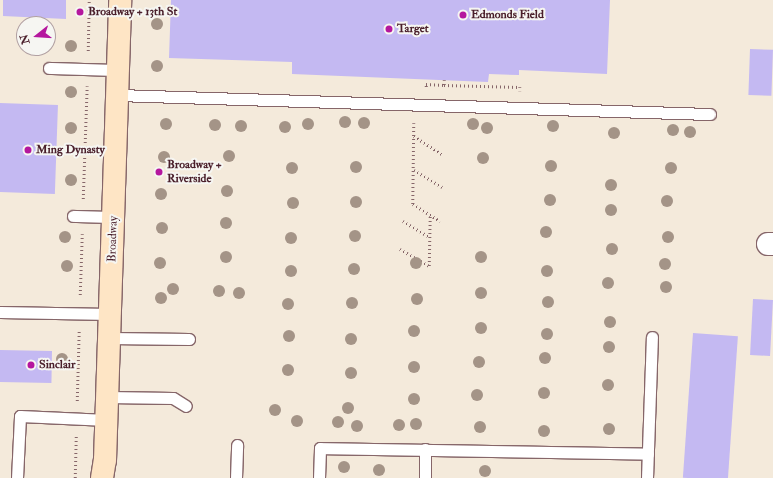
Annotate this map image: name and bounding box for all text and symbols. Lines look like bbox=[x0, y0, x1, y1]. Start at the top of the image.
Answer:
place label: Broadway + 13th St bbox=[88, 5, 177, 19]
marker: Broadway + 13th St bbox=[75, 7, 85, 17]
place label: Edmonds Field bbox=[471, 8, 544, 22]
marker: Edmonds Field bbox=[458, 10, 468, 20]
north arrow bbox=[16, 16, 56, 56]
place label: Target bbox=[397, 22, 429, 36]
marker: Target bbox=[384, 24, 394, 34]
text: N bbox=[17, 33, 33, 46]
place label: Ming Dynasty bbox=[36, 143, 105, 157]
marker: Ming Dynasty bbox=[23, 145, 33, 155]
place label: Broadway + Riverside bbox=[167, 158, 222, 186]
marker: Broadway + Riverside bbox=[154, 167, 164, 177]
street label: Broadway bbox=[105, 216, 121, 262]
place label: Sinclair bbox=[39, 358, 75, 372]
marker: Sinclair bbox=[26, 360, 36, 370]

